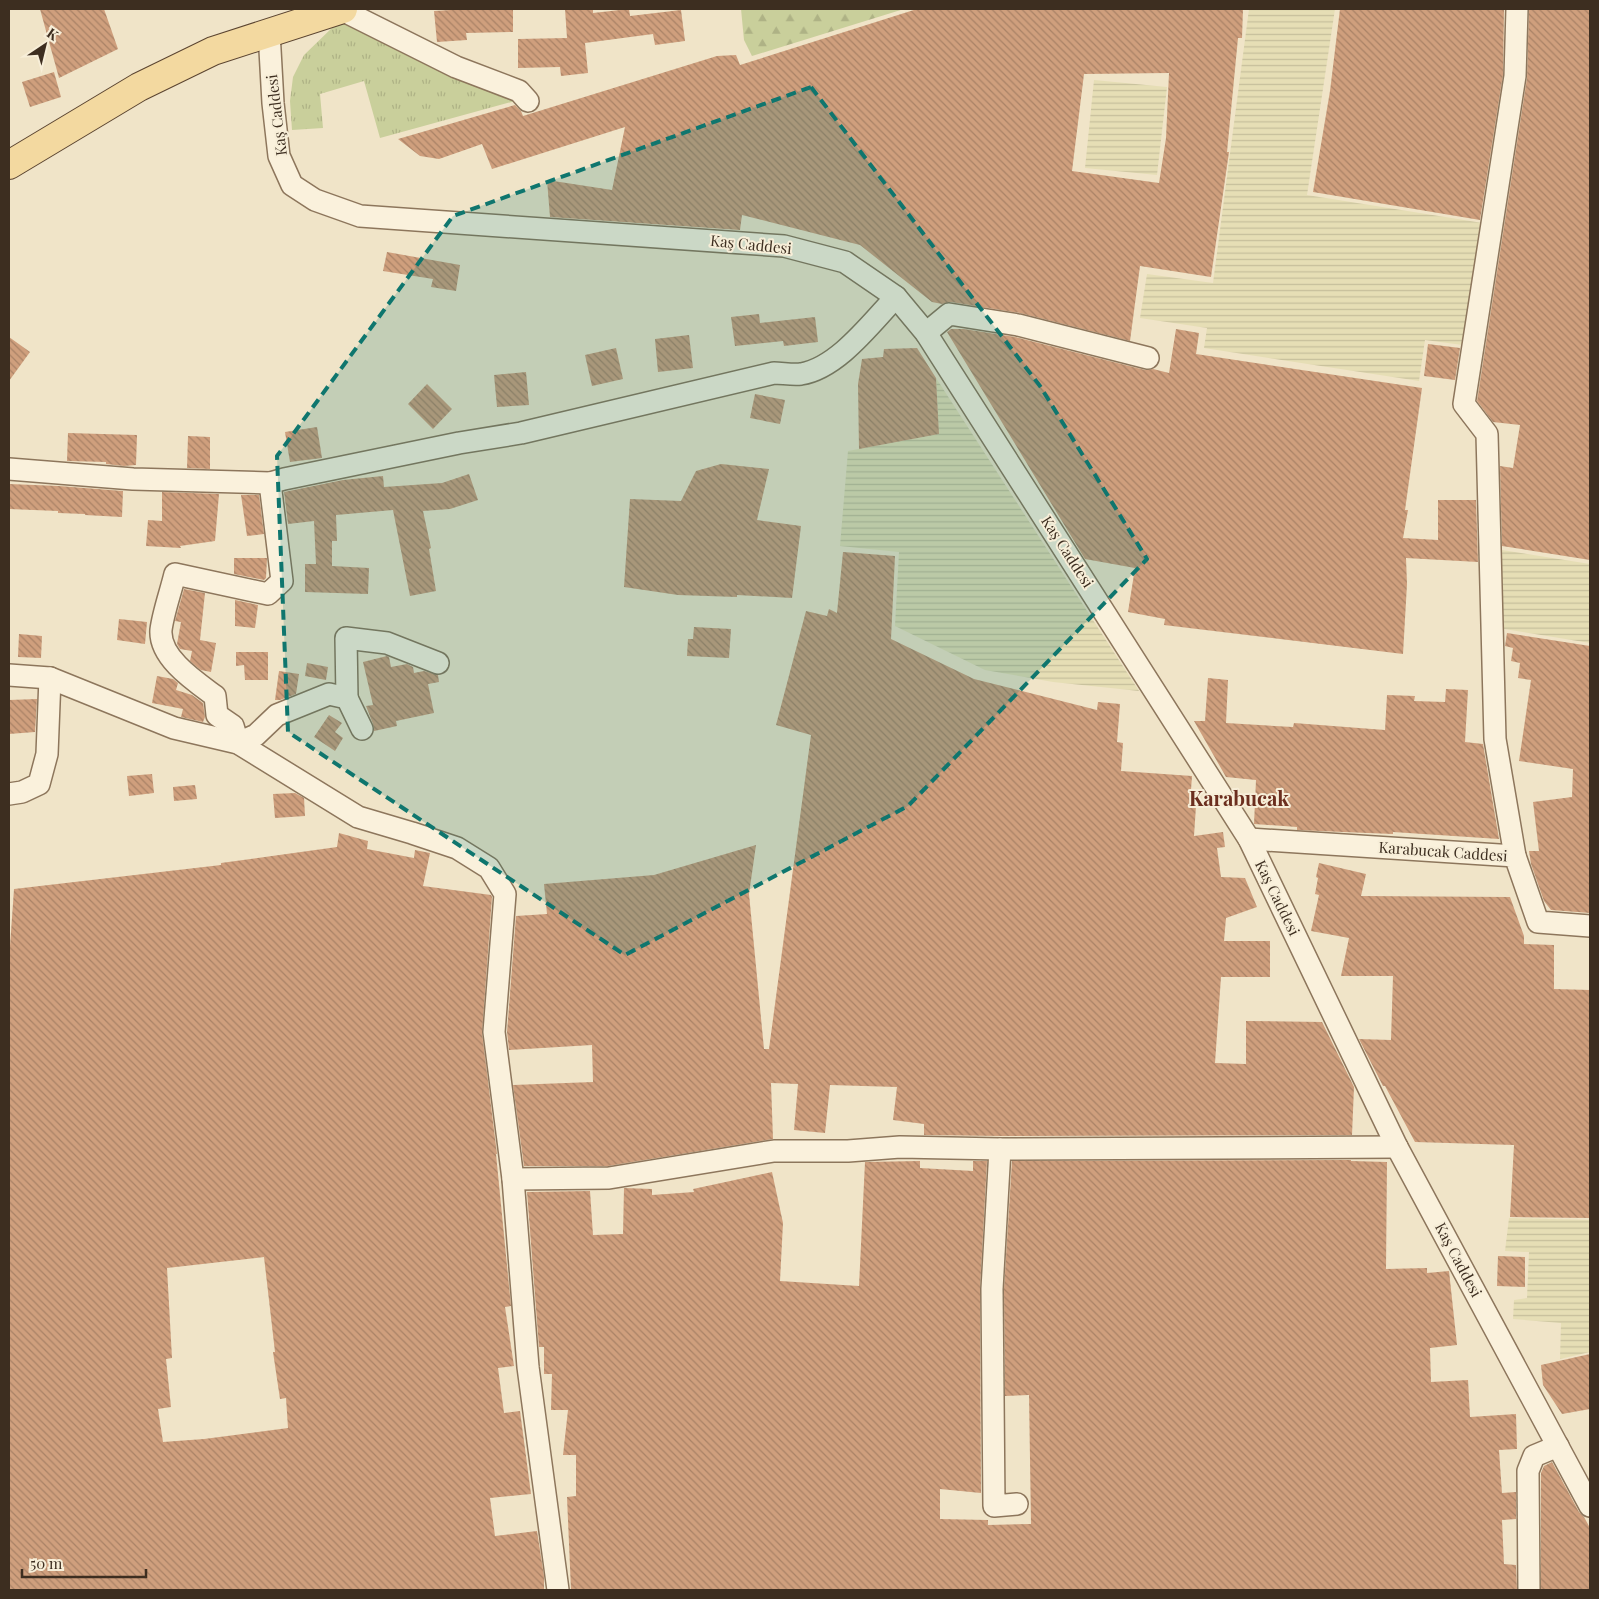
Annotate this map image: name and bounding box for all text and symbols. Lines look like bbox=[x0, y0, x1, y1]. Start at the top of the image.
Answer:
north arrow bbox=[20, 20, 70, 70]
text: K bbox=[43, 23, 63, 45]
street label: Kaş Caddesi bbox=[261, 73, 291, 157]
street label: Kaş Caddesi bbox=[709, 230, 793, 258]
street label: Kaş Caddesi bbox=[1037, 512, 1099, 592]
district label: Karabucak bbox=[1189, 784, 1289, 811]
street label: Karabucak Caddesi bbox=[1378, 837, 1509, 866]
street label: Kaş Caddesi bbox=[1251, 856, 1305, 939]
street label: Kaş Caddesi bbox=[1431, 1219, 1487, 1301]
scale bar bbox=[22, 1546, 146, 1578]
text: 50 m bbox=[30, 1553, 63, 1573]

